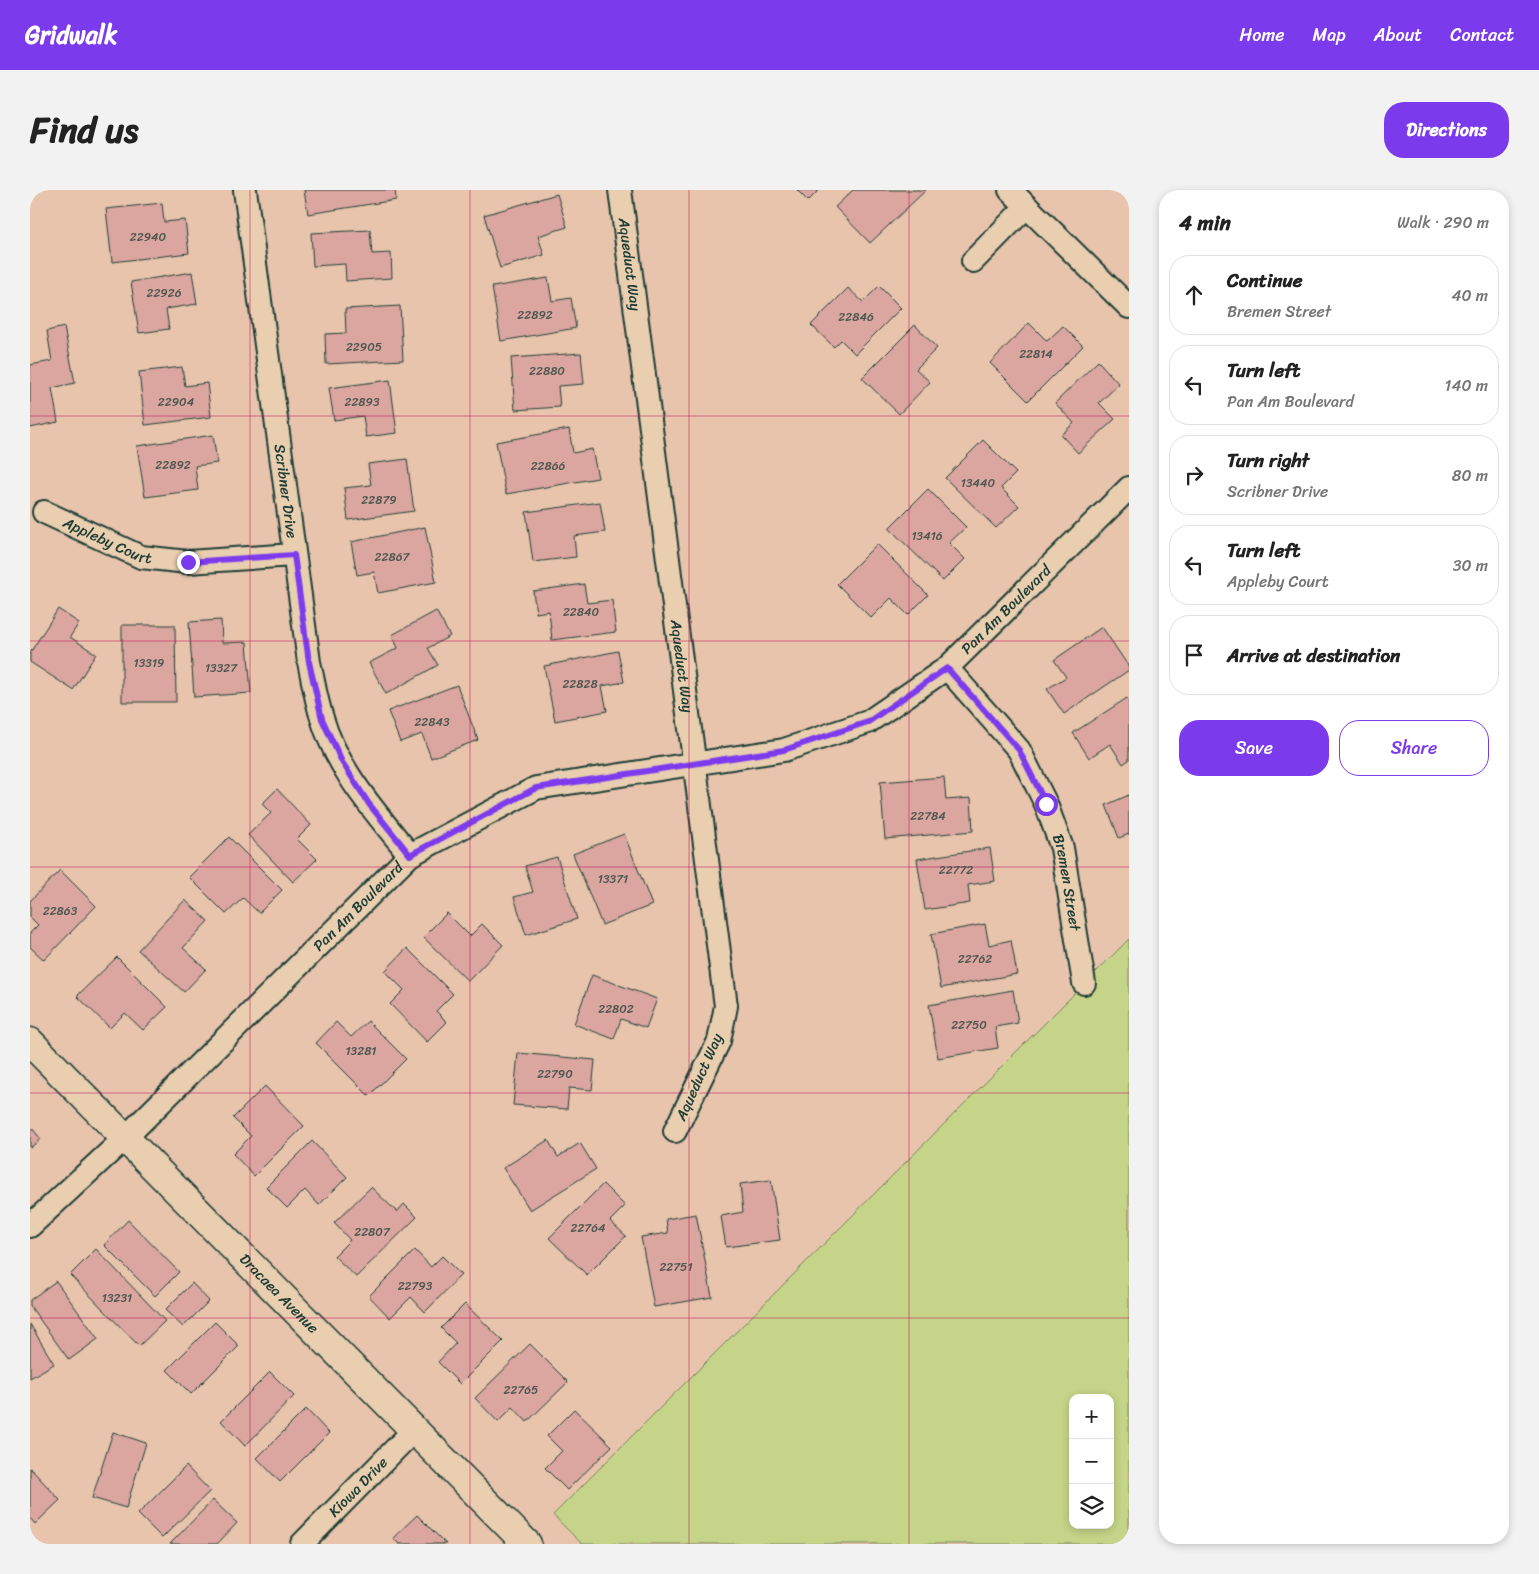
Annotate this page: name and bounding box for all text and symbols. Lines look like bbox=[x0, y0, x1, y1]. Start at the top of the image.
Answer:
text: Gridwalk bbox=[25, 14, 117, 56]
text: Home bbox=[1240, 19, 1285, 51]
text: Map bbox=[1313, 19, 1346, 51]
text: About bbox=[1374, 19, 1422, 51]
text: Contact bbox=[1450, 19, 1514, 51]
text: Find us bbox=[30, 99, 138, 161]
button: Directions bbox=[1384, 102, 1509, 158]
text: 4 min bbox=[1179, 204, 1231, 242]
text: Walk · 290 m bbox=[1397, 208, 1489, 237]
street label: Aqueduct Way bbox=[611, 215, 649, 313]
house number: 22940 bbox=[130, 226, 167, 248]
text: Continue bbox=[1227, 264, 1303, 297]
icon: ahead bbox=[1180, 281, 1208, 309]
text: 40 m bbox=[1451, 281, 1488, 310]
house number: 22926 bbox=[147, 282, 182, 304]
text: Bremen Street bbox=[1227, 297, 1331, 326]
house number: 22892 bbox=[517, 304, 553, 326]
house number: 22846 bbox=[838, 306, 874, 328]
house number: 22905 bbox=[346, 336, 382, 358]
house number: 22814 bbox=[1019, 343, 1053, 365]
text: Turn left bbox=[1227, 354, 1300, 387]
house number: 22880 bbox=[529, 360, 565, 382]
icon: left bbox=[1180, 371, 1208, 399]
text: 140 m bbox=[1445, 371, 1488, 400]
text: Pan Am Boulevard bbox=[1227, 387, 1354, 416]
house number: 22904 bbox=[158, 391, 195, 413]
house number: 22893 bbox=[344, 391, 380, 413]
street label: Scribner Drive bbox=[267, 442, 305, 540]
text: Turn right bbox=[1227, 444, 1309, 477]
house number: 22892 bbox=[155, 454, 191, 476]
house number: 22866 bbox=[531, 455, 566, 477]
icon: right bbox=[1180, 461, 1208, 489]
text: 80 m bbox=[1452, 461, 1488, 490]
house number: 13440 bbox=[961, 472, 996, 494]
text: Scribner Drive bbox=[1227, 477, 1328, 506]
house number: 22879 bbox=[361, 489, 397, 511]
street label: Appleby Court bbox=[58, 509, 154, 571]
house number: 13416 bbox=[911, 525, 943, 547]
text: Turn left bbox=[1227, 534, 1300, 567]
house number: 22867 bbox=[375, 546, 411, 568]
route end bbox=[177, 551, 200, 574]
icon: left bbox=[1180, 551, 1208, 579]
text: 30 m bbox=[1453, 551, 1488, 580]
street label: Pan Am Boulevard bbox=[955, 558, 1058, 661]
text: Appleby Court bbox=[1227, 567, 1329, 596]
house number: 22840 bbox=[563, 601, 599, 623]
street label: Aqueduct Way bbox=[663, 617, 701, 714]
text: Arrive at destination bbox=[1227, 639, 1400, 672]
icon: arrive bbox=[1180, 641, 1208, 669]
house number: 13319 bbox=[134, 652, 164, 674]
house number: 13327 bbox=[205, 657, 238, 679]
house number: 22828 bbox=[562, 673, 598, 695]
house number: 22843 bbox=[414, 711, 450, 733]
button: Save bbox=[1179, 720, 1329, 776]
button: Share bbox=[1339, 720, 1489, 776]
route start bbox=[1035, 793, 1058, 816]
house number: 22784 bbox=[910, 805, 946, 827]
street label: Bremen Street bbox=[1045, 830, 1088, 934]
street label: Pan Am Boulevard bbox=[307, 855, 410, 958]
house number: 22772 bbox=[939, 859, 973, 881]
house number: 13371 bbox=[598, 868, 628, 890]
house number: 22863 bbox=[43, 900, 78, 922]
house number: 22762 bbox=[958, 948, 992, 970]
house number: 22802 bbox=[598, 998, 634, 1020]
house number: 22750 bbox=[951, 1014, 987, 1036]
street label: Aqueduct Way bbox=[668, 1029, 730, 1126]
house number: 13281 bbox=[345, 1040, 377, 1062]
house number: 22790 bbox=[537, 1063, 573, 1085]
house number: 22764 bbox=[570, 1217, 606, 1239]
house number: 22807 bbox=[354, 1221, 391, 1243]
street label: Dracaea Avenue bbox=[233, 1247, 325, 1340]
house number: 22751 bbox=[659, 1256, 693, 1278]
house number: 22793 bbox=[398, 1275, 433, 1297]
house number: 13231 bbox=[102, 1287, 132, 1309]
house number: 22765 bbox=[504, 1379, 538, 1401]
map controls bbox=[1069, 1394, 1114, 1529]
button: + bbox=[1069, 1394, 1114, 1439]
button: − bbox=[1069, 1439, 1114, 1484]
street label: Kiowa Drive bbox=[322, 1450, 394, 1523]
button: layers bbox=[1069, 1484, 1114, 1529]

